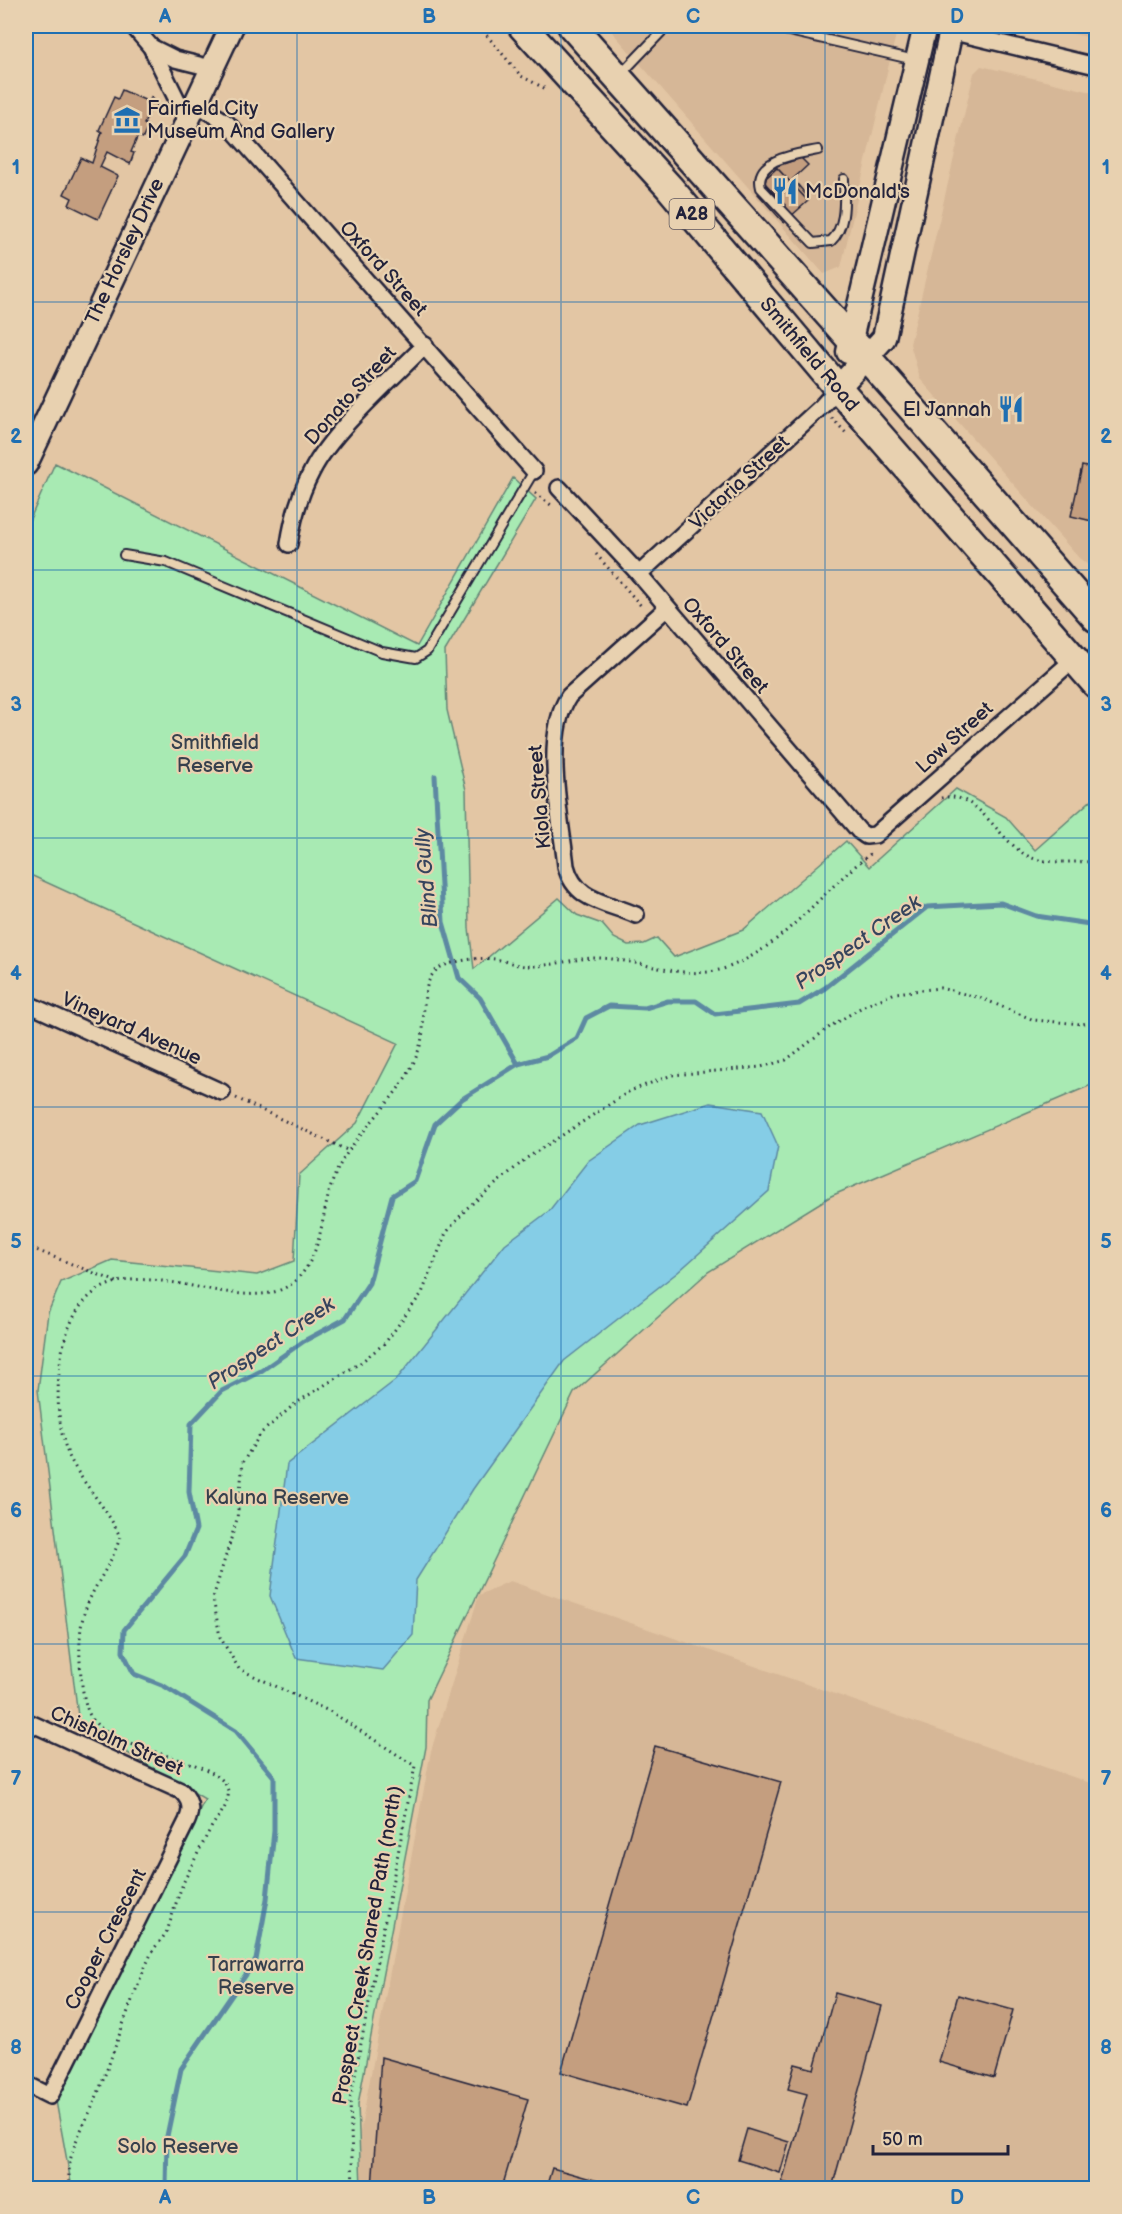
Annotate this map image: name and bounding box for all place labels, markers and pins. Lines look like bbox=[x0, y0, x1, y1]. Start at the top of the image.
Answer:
place label: Fairfield City Museum And Gallery bbox=[147, 97, 335, 144]
museum icon: Fairfield City Museum And Gallery bbox=[112, 105, 142, 135]
restaurant icon: McDonald's bbox=[770, 176, 800, 206]
place label: McDonald's bbox=[805, 180, 910, 204]
restaurant icon: El Jannah bbox=[996, 394, 1026, 424]
place label: El Jannah bbox=[903, 398, 991, 422]

